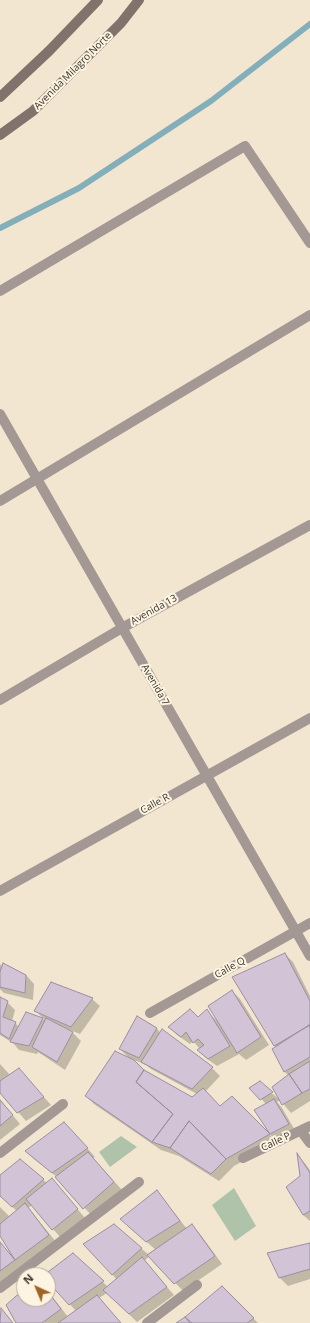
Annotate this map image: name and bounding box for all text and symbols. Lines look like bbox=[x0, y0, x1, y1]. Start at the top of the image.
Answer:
street label: Avenida Milagro Norte bbox=[32, 30, 114, 112]
street label: Avenida 13 bbox=[129, 592, 179, 628]
street label: Avenida 7 bbox=[138, 662, 172, 708]
street label: Calle R bbox=[138, 791, 172, 817]
street label: Calle Q bbox=[213, 955, 247, 981]
street label: Calle P bbox=[259, 1130, 293, 1154]
north arrow bbox=[16, 1267, 56, 1307]
text: N bbox=[20, 1270, 36, 1287]

